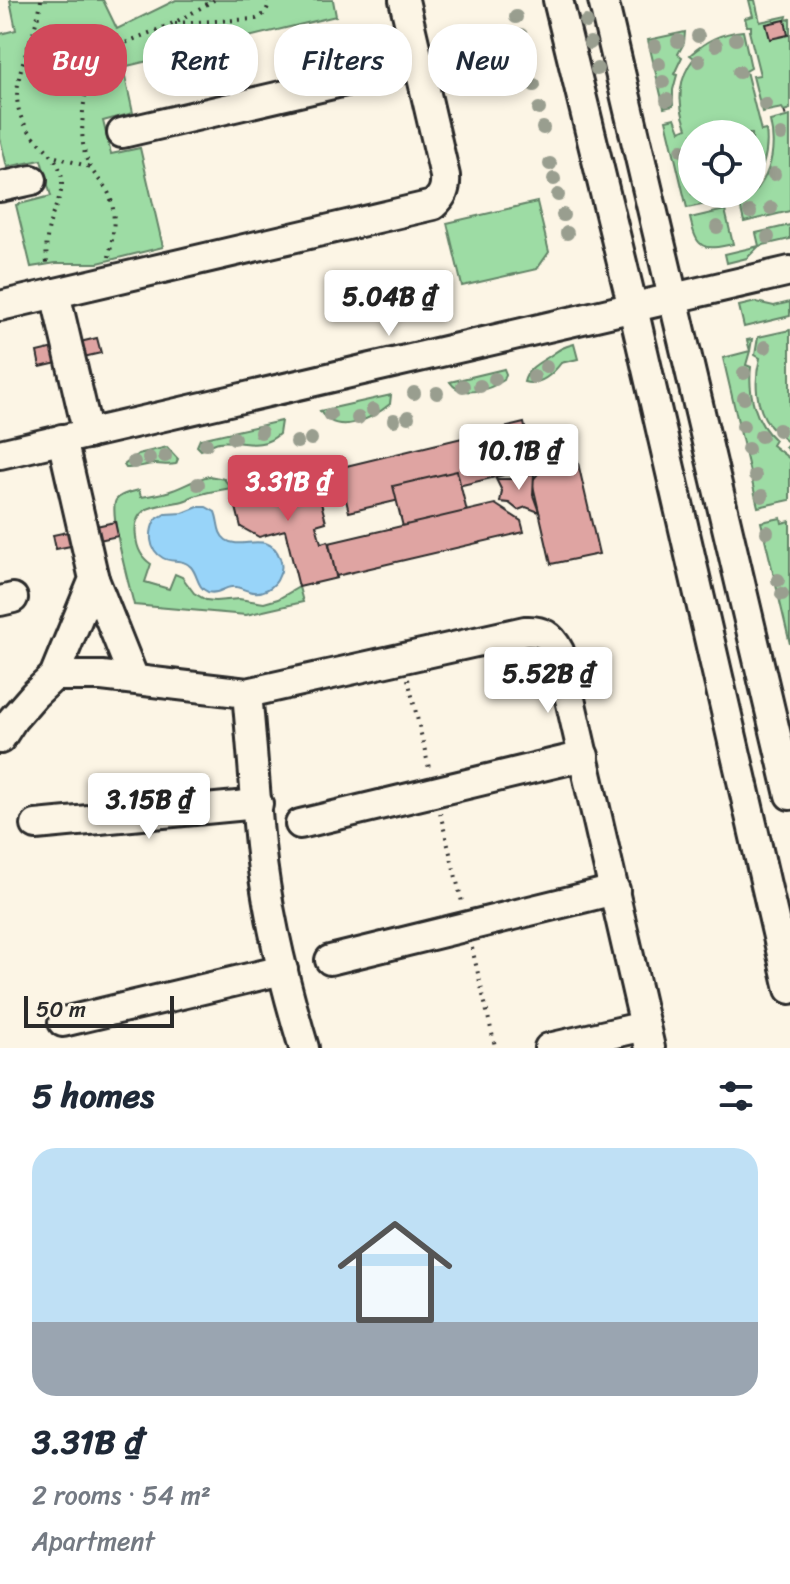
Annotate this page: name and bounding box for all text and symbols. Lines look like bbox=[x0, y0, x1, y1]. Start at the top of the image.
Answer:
chip: Buy bbox=[24, 24, 127, 96]
chip: Rent bbox=[143, 24, 258, 96]
chip: Filters bbox=[274, 24, 412, 96]
chip: New bbox=[428, 24, 537, 96]
map controls bbox=[678, 120, 766, 208]
button: locate bbox=[678, 120, 766, 208]
pin: 5.04B ₫ bbox=[315, 270, 463, 338]
text: 5.04B ₫ bbox=[342, 273, 436, 319]
pin: 10.1B ₫ bbox=[445, 424, 593, 492]
text: 10.1B ₫ bbox=[477, 427, 561, 473]
pin: 3.31B ₫ bbox=[214, 455, 362, 523]
text: 3.31B ₫ bbox=[246, 458, 330, 504]
pin: 5.52B ₫ bbox=[474, 647, 622, 715]
text: 5.52B ₫ bbox=[502, 650, 594, 696]
pin: 3.15B ₫ bbox=[75, 773, 223, 841]
text: 3.15B ₫ bbox=[106, 776, 192, 822]
text: 50 m bbox=[36, 990, 86, 1029]
scale bar bbox=[24, 992, 174, 1028]
text: 5 homes bbox=[32, 1066, 154, 1126]
icon: filters bbox=[714, 1074, 758, 1118]
icon: home bbox=[323, 1200, 467, 1344]
text: 3.31B ₫ bbox=[32, 1412, 142, 1472]
text: 2 rooms · 54 m² bbox=[32, 1472, 211, 1518]
text: Apartment bbox=[32, 1518, 155, 1564]

